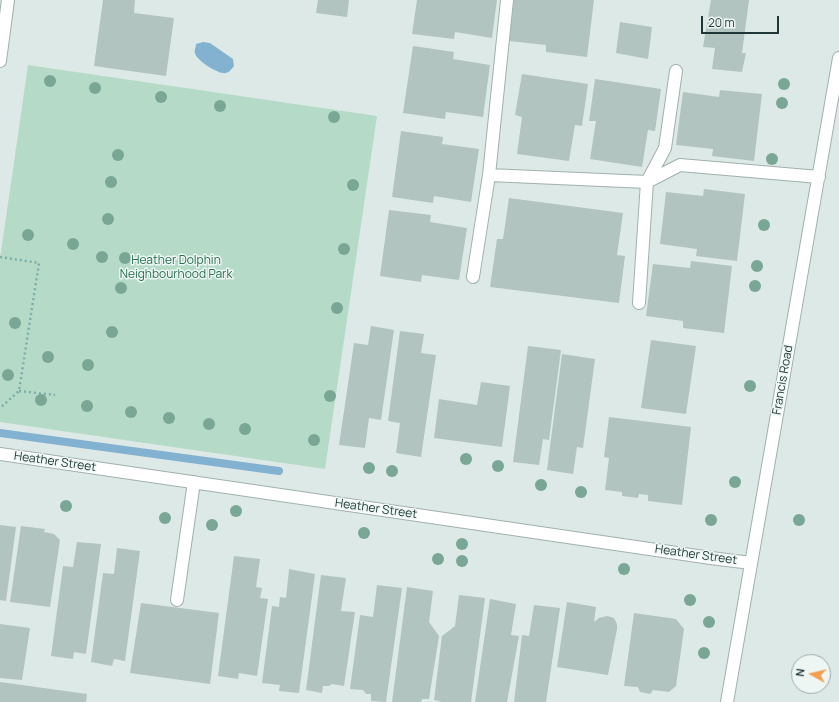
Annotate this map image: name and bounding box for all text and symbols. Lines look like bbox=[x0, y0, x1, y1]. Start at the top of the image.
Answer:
scale bar bbox=[703, 8, 781, 34]
text: 20 m bbox=[708, 14, 735, 31]
park label: Heather Dolphin Neighbourhood Park bbox=[120, 254, 232, 282]
street label: Francis Road bbox=[770, 344, 796, 416]
street label: Heather Street bbox=[13, 449, 97, 475]
street label: Heather Street bbox=[334, 496, 418, 522]
street label: Heather Street bbox=[654, 542, 738, 568]
north arrow bbox=[791, 654, 831, 694]
text: N bbox=[792, 667, 808, 677]

